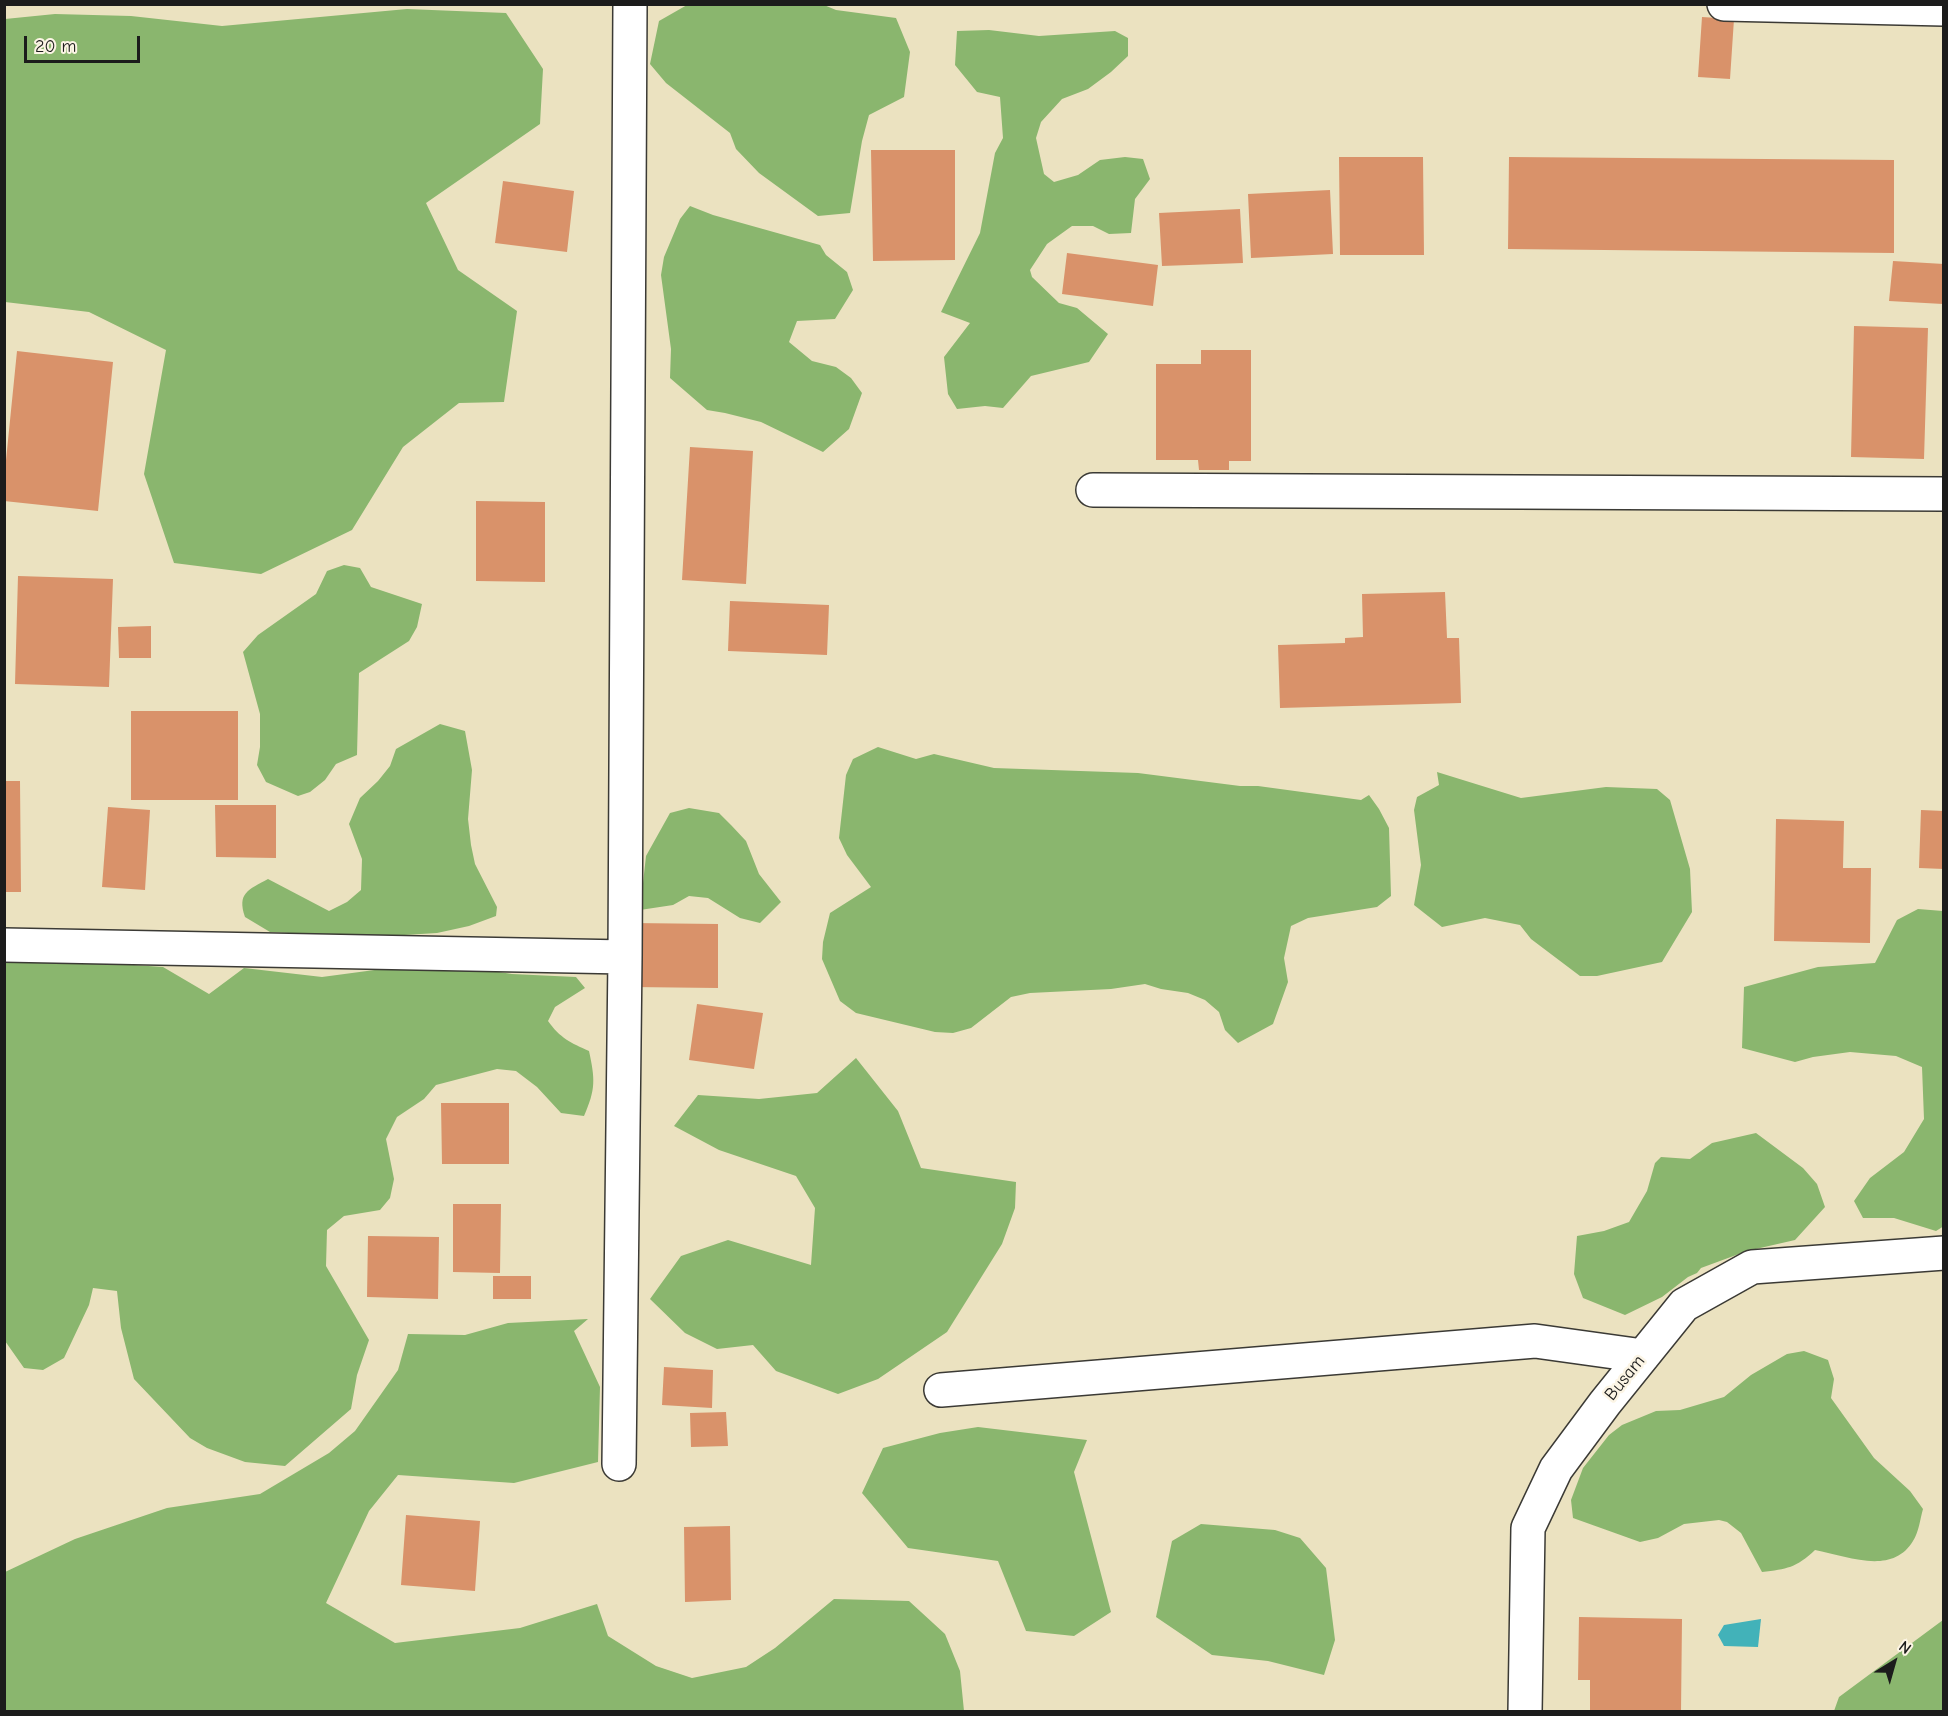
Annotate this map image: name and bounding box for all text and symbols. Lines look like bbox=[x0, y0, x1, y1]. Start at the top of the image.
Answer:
scale bar bbox=[27, 24, 142, 62]
text: 20 m bbox=[35, 36, 76, 57]
street label: Busam bbox=[1600, 1351, 1650, 1405]
north arrow bbox=[1864, 1632, 1924, 1692]
text: N bbox=[1895, 1637, 1914, 1658]

